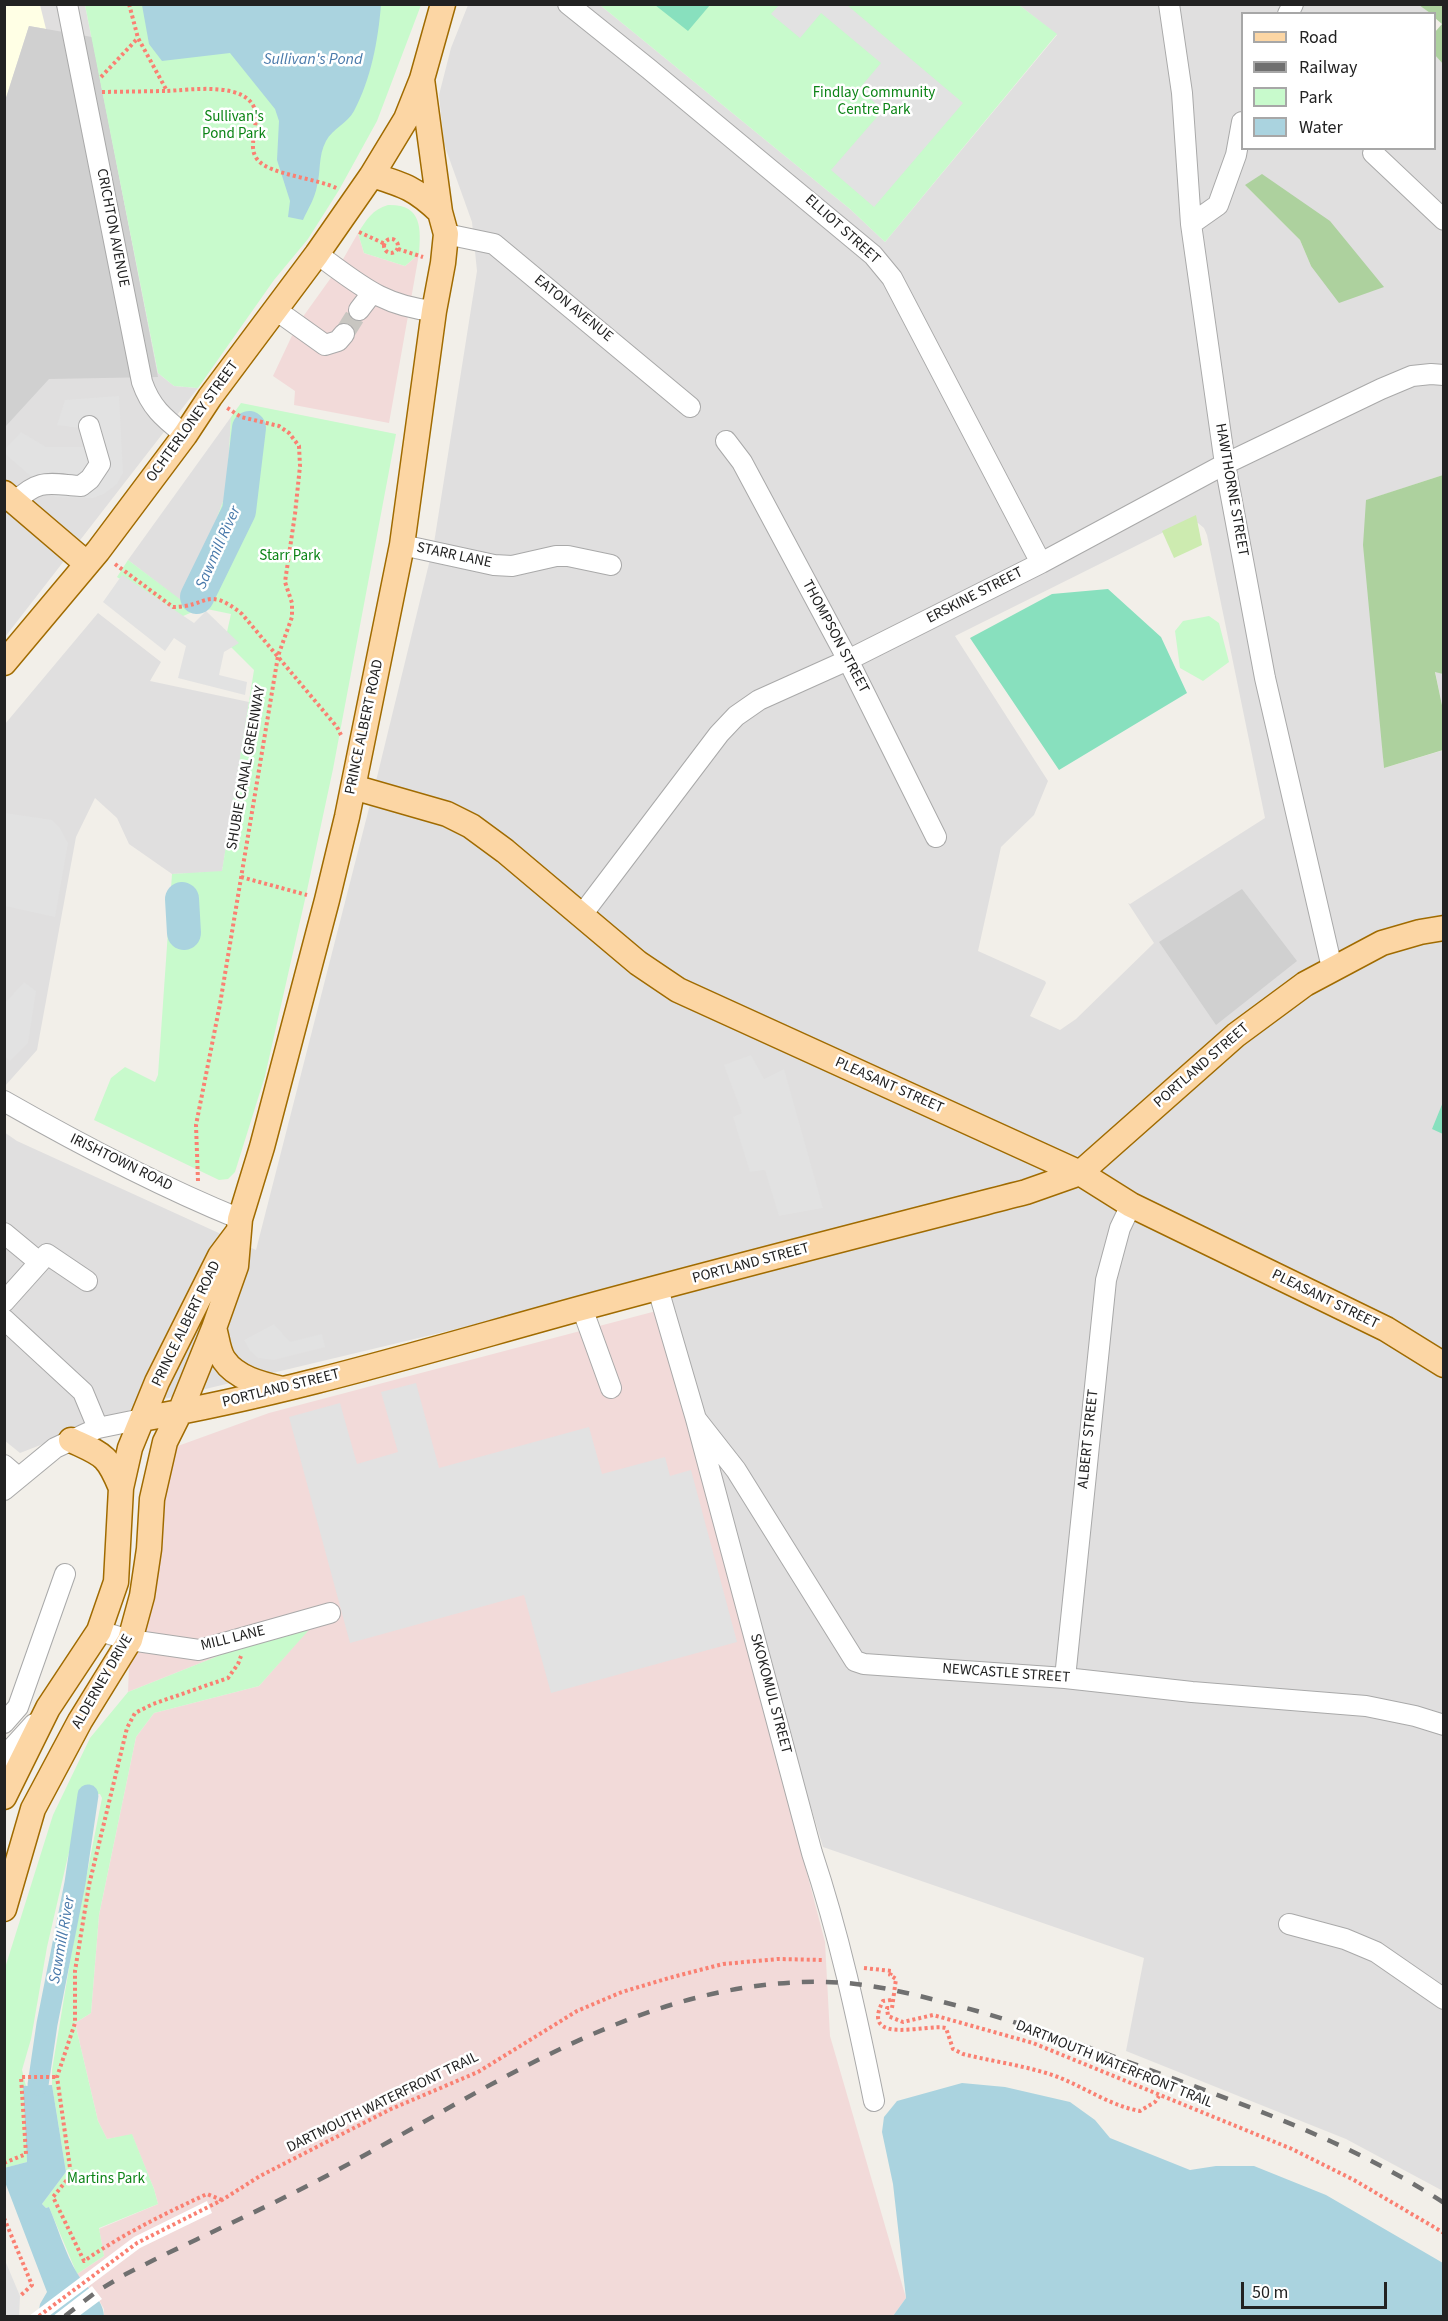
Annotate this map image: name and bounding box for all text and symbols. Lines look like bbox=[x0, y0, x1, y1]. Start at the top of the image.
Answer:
legend bbox=[1241, 12, 1436, 150]
text: Road bbox=[1299, 25, 1338, 50]
water label: Sullivan's Pond bbox=[263, 50, 363, 70]
text: Railway bbox=[1299, 55, 1358, 80]
park label: Findlay Community Centre Park bbox=[813, 85, 935, 120]
text: Park bbox=[1299, 85, 1333, 110]
park label: Sullivan's Pond Park bbox=[202, 109, 266, 144]
text: Water bbox=[1299, 115, 1343, 140]
street label: CRICHTON AVENUE bbox=[92, 167, 132, 289]
street label: ELLIOT STREET bbox=[801, 191, 883, 269]
street label: EATON AVENUE bbox=[530, 272, 616, 346]
street label: OCHTERLONEY STREET bbox=[143, 358, 243, 486]
street label: HAWTHORNE STREET bbox=[1210, 422, 1252, 558]
water label: Sawmill River bbox=[192, 504, 246, 592]
street label: STARR LANE bbox=[415, 539, 493, 573]
park label: Starr Park bbox=[259, 548, 321, 566]
street label: ERSKINE STREET bbox=[924, 564, 1026, 628]
street label: THOMPSON STREET bbox=[798, 577, 872, 697]
street label: PRINCE ALBERT ROAD bbox=[342, 658, 388, 796]
street label: SHUBIE CANAL GREENWAY bbox=[224, 685, 270, 851]
street label: PORTLAND STREET bbox=[1151, 1020, 1253, 1112]
street label: PLEASANT STREET bbox=[832, 1054, 946, 1118]
street label: IRISHTOWN ROAD bbox=[67, 1130, 175, 1196]
street label: PORTLAND STREET bbox=[691, 1240, 811, 1288]
street label: PRINCE ALBERT ROAD bbox=[149, 1258, 225, 1390]
street label: PLEASANT STREET bbox=[1269, 1266, 1381, 1334]
street label: PORTLAND STREET bbox=[220, 1366, 342, 1412]
street label: ALBERT STREET bbox=[1075, 1388, 1103, 1490]
street label: MILL LANE bbox=[199, 1622, 267, 1656]
street label: ALDERNEY DRIVE bbox=[69, 1632, 137, 1732]
street label: SKOKOMUL STREET bbox=[745, 1632, 795, 1756]
street label: NEWCASTLE STREET bbox=[941, 1661, 1071, 1687]
water label: Sawmill River bbox=[46, 1895, 80, 1985]
street label: DARTMOUTH WATERFRONT TRAIL bbox=[1013, 2017, 1215, 2113]
street label: DARTMOUTH WATERFRONT TRAIL bbox=[284, 2049, 482, 2157]
park label: Martins Park bbox=[67, 2171, 145, 2189]
scale bar bbox=[1244, 2270, 1390, 2308]
text: 50 m bbox=[1252, 2280, 1288, 2305]

